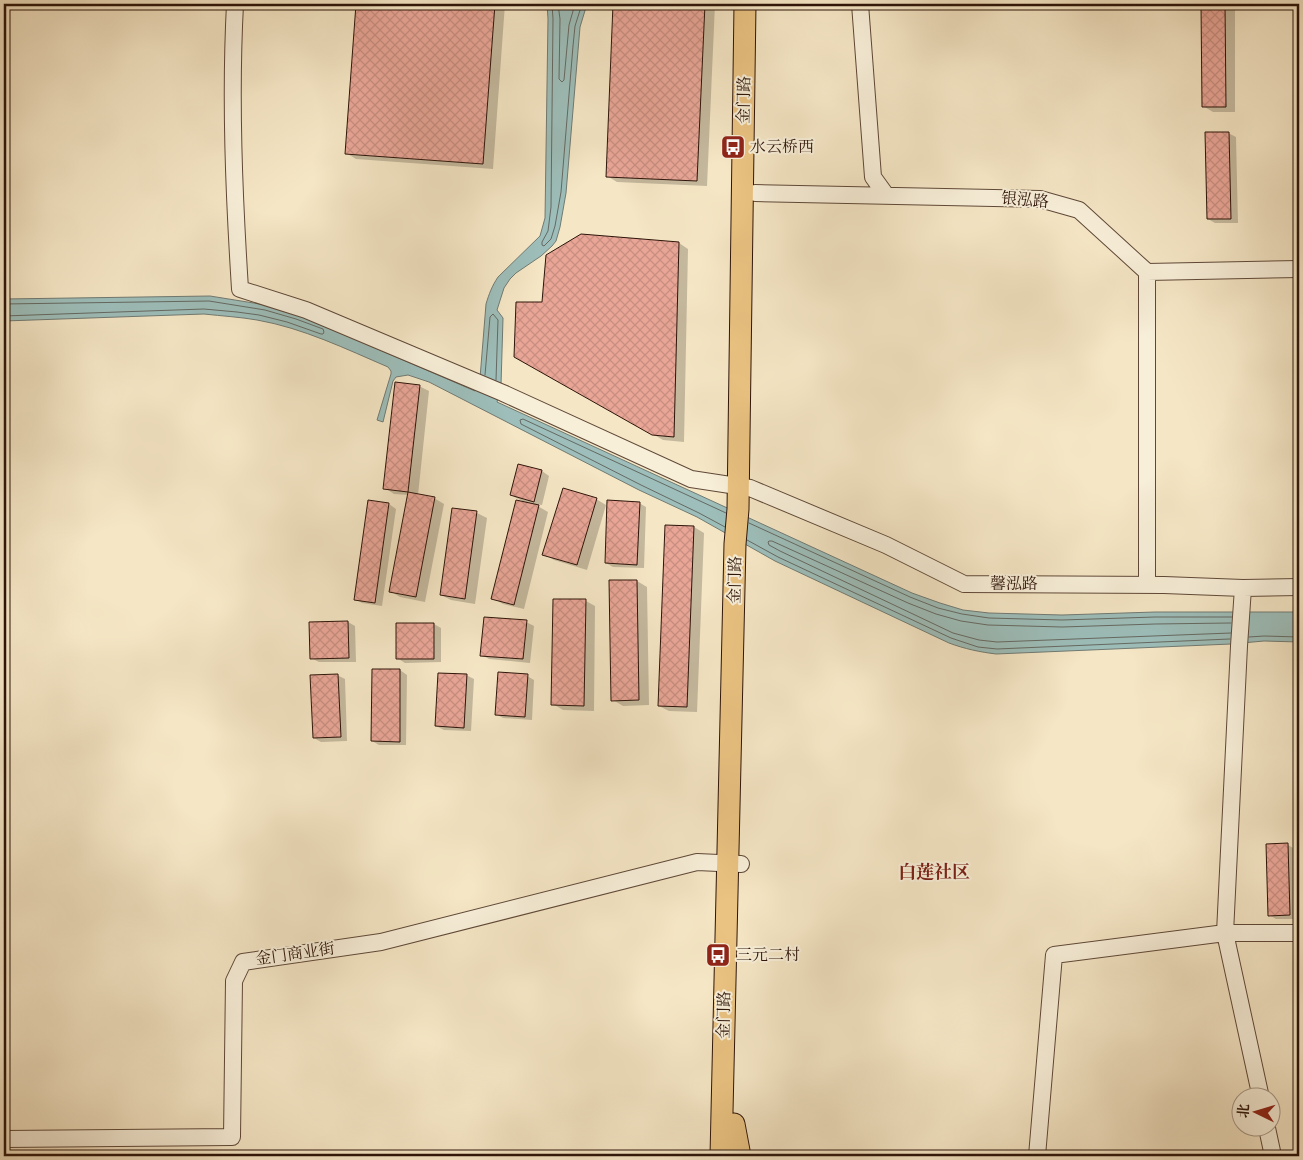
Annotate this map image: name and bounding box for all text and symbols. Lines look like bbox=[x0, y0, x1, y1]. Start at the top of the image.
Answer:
street label: 金门路 bbox=[734, 76, 754, 124]
bus stop icon: 水云桥西 bbox=[720, 134, 746, 160]
place label: 水云桥西 bbox=[750, 137, 814, 157]
street label: 银泓路 bbox=[1000, 188, 1050, 212]
street label: 金门路 bbox=[725, 556, 745, 604]
street label: 馨泓路 bbox=[990, 574, 1038, 594]
district label: 白莲社区 bbox=[898, 861, 970, 884]
street label: 金门商业街 bbox=[254, 939, 336, 969]
bus stop icon: 三元二村 bbox=[705, 942, 731, 968]
place label: 三元二村 bbox=[736, 945, 800, 965]
street label: 金门路 bbox=[714, 991, 734, 1039]
north arrow bbox=[1230, 1088, 1280, 1138]
text: 北 bbox=[1234, 1103, 1253, 1119]

